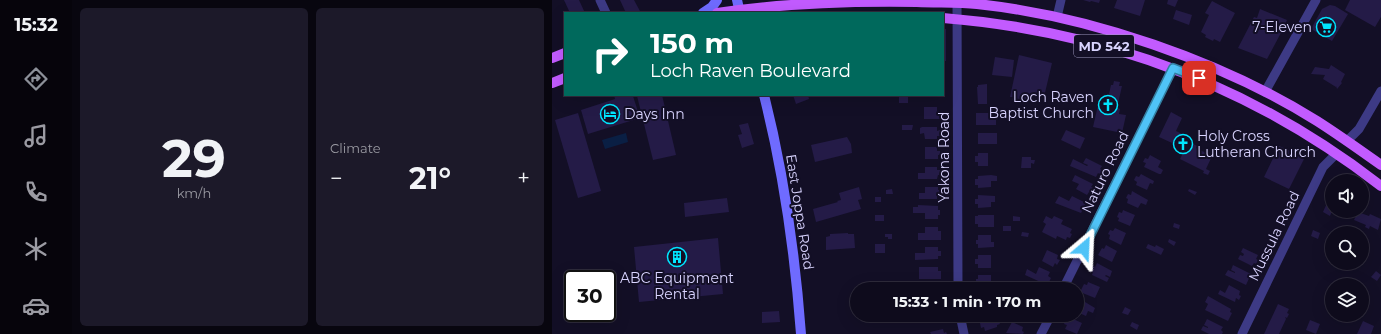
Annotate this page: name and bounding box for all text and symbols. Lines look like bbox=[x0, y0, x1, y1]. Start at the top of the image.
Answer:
text: 15:32 bbox=[14, 14, 58, 36]
supermarket icon: 7-Eleven bbox=[1315, 16, 1337, 38]
place label: 7-Eleven bbox=[1252, 18, 1312, 36]
text: 150 m bbox=[650, 26, 734, 60]
icon: right bbox=[584, 28, 636, 80]
road number: MD 542 bbox=[1074, 35, 1134, 57]
text: Loch Raven Boulevard bbox=[650, 60, 851, 82]
pin bbox=[1182, 61, 1216, 95]
icon: directions bbox=[22, 65, 50, 93]
icon: arrive bbox=[1188, 67, 1210, 89]
place label: Loch Raven Baptist Church bbox=[989, 88, 1094, 122]
church icon: Loch Raven Baptist Church bbox=[1097, 94, 1119, 116]
hotel icon: Days Inn bbox=[599, 103, 621, 125]
place label: Days Inn bbox=[624, 105, 685, 123]
street label: Yakona Road bbox=[935, 111, 953, 203]
icon: music bbox=[22, 122, 50, 150]
text: 29 bbox=[162, 127, 226, 190]
place label: Holy Cross Lutheran Church bbox=[1197, 127, 1316, 161]
street label: Naturo Road bbox=[1077, 128, 1133, 216]
church icon: Holy Cross Lutheran Church bbox=[1172, 133, 1194, 155]
text: Climate bbox=[330, 140, 381, 156]
street label: East Joppa Road bbox=[782, 153, 818, 271]
text: 21° bbox=[409, 160, 451, 197]
text: − bbox=[330, 165, 343, 192]
text: + bbox=[517, 165, 530, 192]
map controls bbox=[1325, 174, 1369, 322]
button: sound bbox=[1325, 174, 1369, 218]
icon: phone bbox=[22, 178, 50, 206]
text: km/h bbox=[177, 185, 211, 201]
street label: Mussula Road bbox=[1244, 188, 1304, 284]
button: search bbox=[1325, 226, 1369, 270]
position arrow bbox=[1063, 227, 1105, 269]
icon: climate bbox=[22, 235, 50, 263]
building icon: ABC Equipment Rental bbox=[666, 246, 688, 268]
place label: ABC Equipment Rental bbox=[620, 269, 734, 303]
speed limit sign: 30 bbox=[564, 270, 616, 322]
button: layers bbox=[1325, 278, 1369, 322]
icon: car bbox=[22, 292, 50, 320]
text: 15:33 · 1 min · 170 m bbox=[893, 292, 1041, 311]

